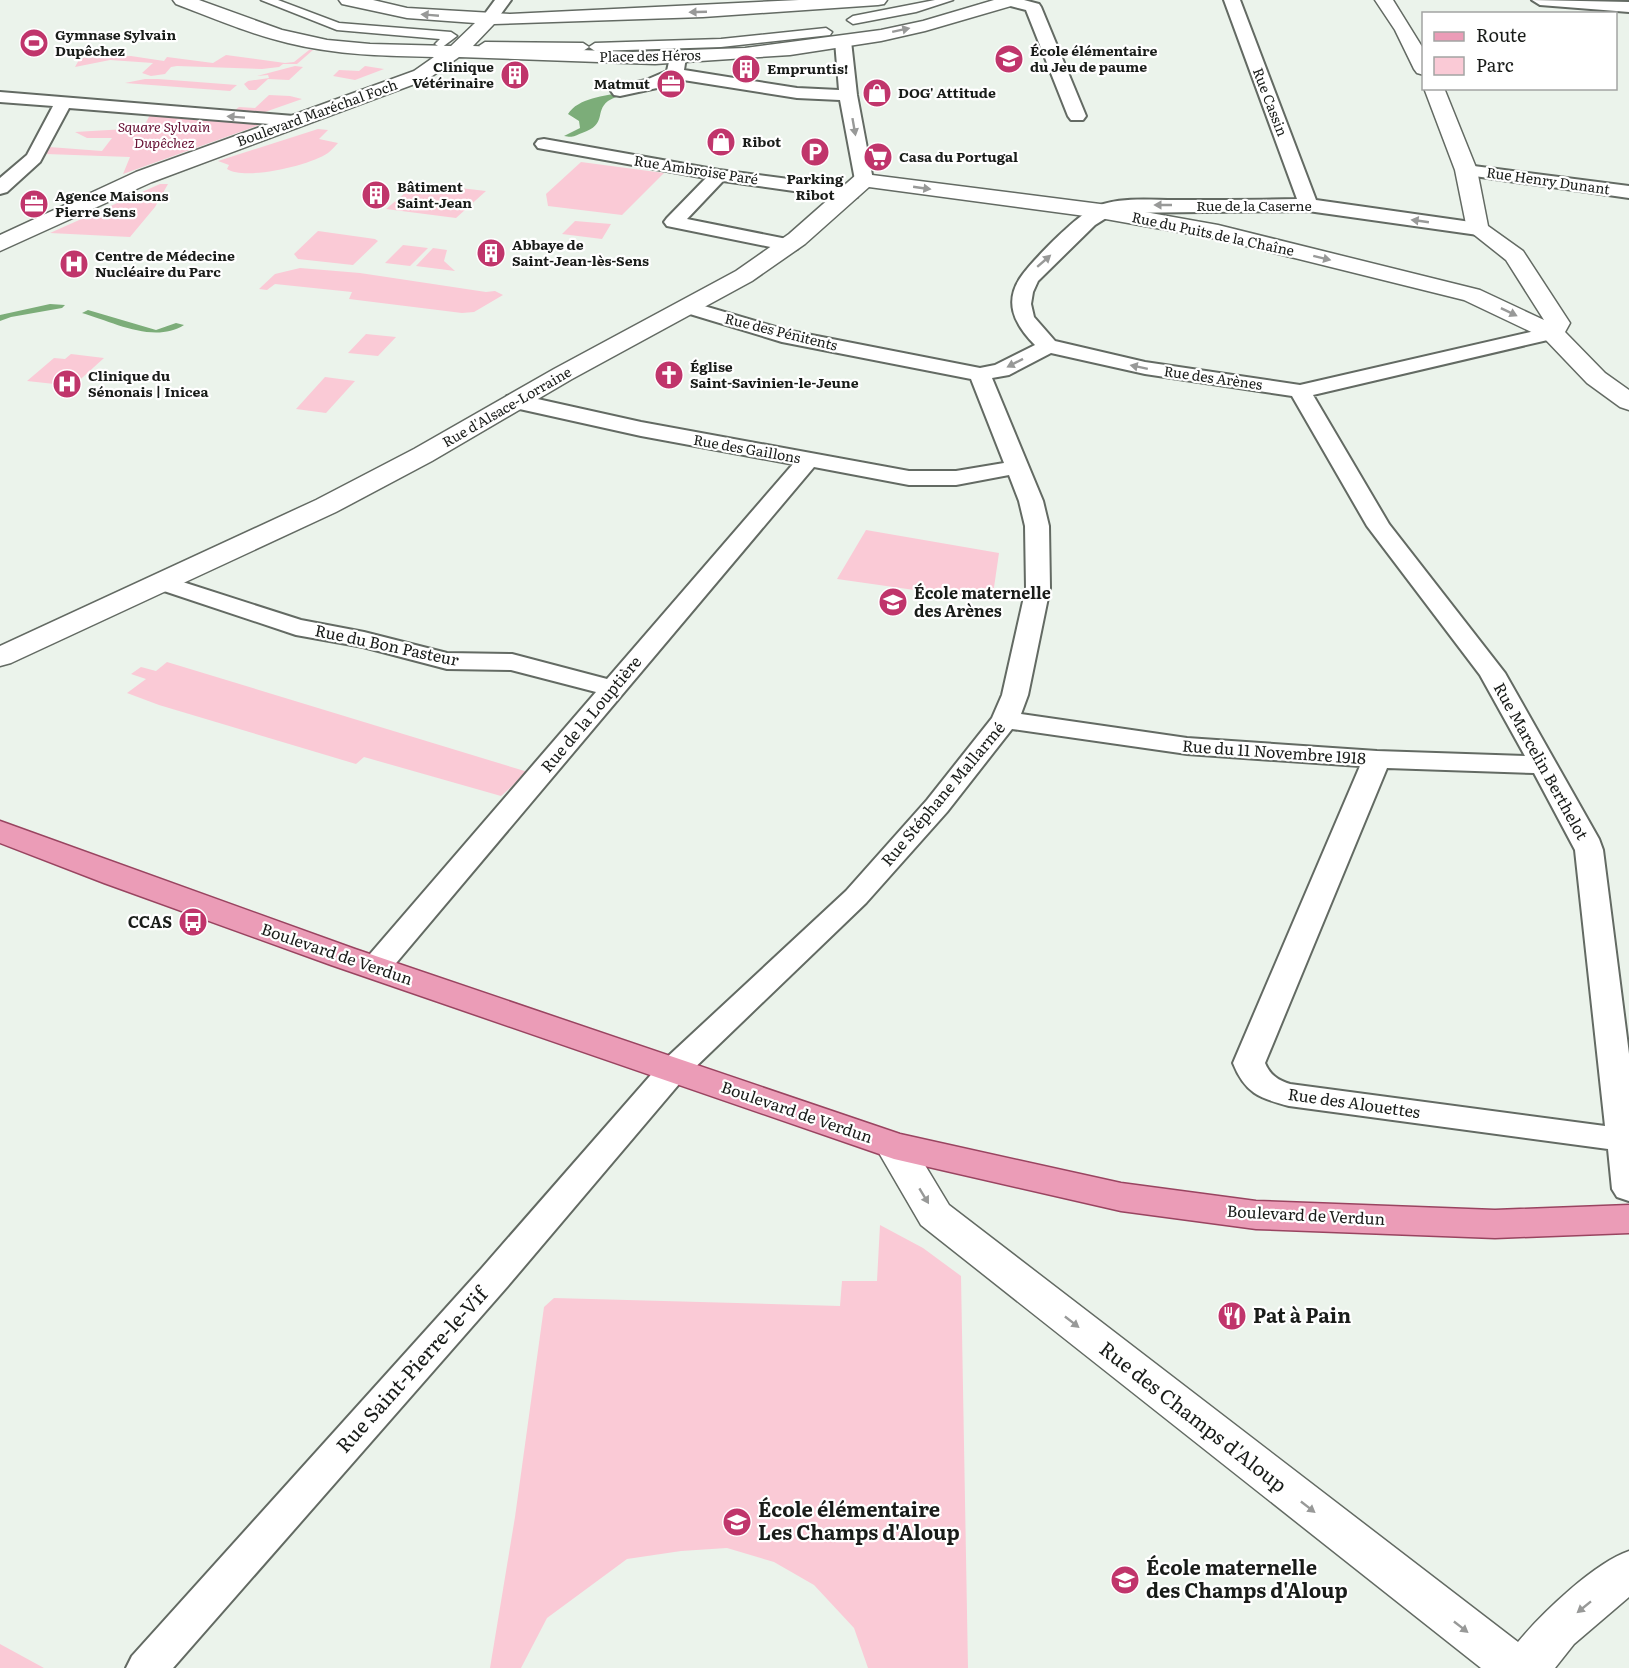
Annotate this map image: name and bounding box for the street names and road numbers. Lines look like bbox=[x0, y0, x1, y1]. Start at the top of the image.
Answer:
street label: Place des Héros bbox=[599, 44, 701, 66]
street label: Rue Cassin bbox=[1249, 64, 1293, 139]
street label: Boulevard Maréchal Foch bbox=[233, 74, 400, 150]
street label: Rue Ambroise Paré bbox=[633, 149, 760, 189]
street label: Rue Henry Dunant bbox=[1485, 161, 1612, 199]
street label: Rue de la Caserne bbox=[1196, 195, 1312, 215]
street label: Rue du Puits de la Chaîne bbox=[1130, 206, 1296, 260]
street label: Rue des Pénitents bbox=[723, 307, 840, 355]
street label: Rue des Arènes bbox=[1163, 360, 1264, 394]
street label: Rue d'Alsace-Lorraine bbox=[438, 361, 575, 451]
street label: Rue des Gaillons bbox=[692, 429, 802, 467]
street label: Rue du Bon Pasteur bbox=[313, 617, 462, 671]
street label: Rue de la Louptière bbox=[534, 650, 646, 777]
street label: Rue Marcelin Berthelot bbox=[1489, 677, 1595, 844]
street label: Rue Stéphane Mallarmé bbox=[875, 716, 1010, 871]
street label: Rue du 11 Novembre 1918 bbox=[1181, 733, 1367, 769]
street label: Boulevard de Verdun bbox=[258, 916, 417, 990]
street label: Boulevard de Verdun bbox=[718, 1074, 877, 1148]
street label: Rue des Alouettes bbox=[1286, 1081, 1422, 1123]
street label: Boulevard de Verdun bbox=[1226, 1198, 1386, 1230]
street label: Rue Saint-Pierre-le-Vif bbox=[328, 1277, 495, 1458]
street label: Rue des Champs d'Aloup bbox=[1094, 1333, 1294, 1498]

